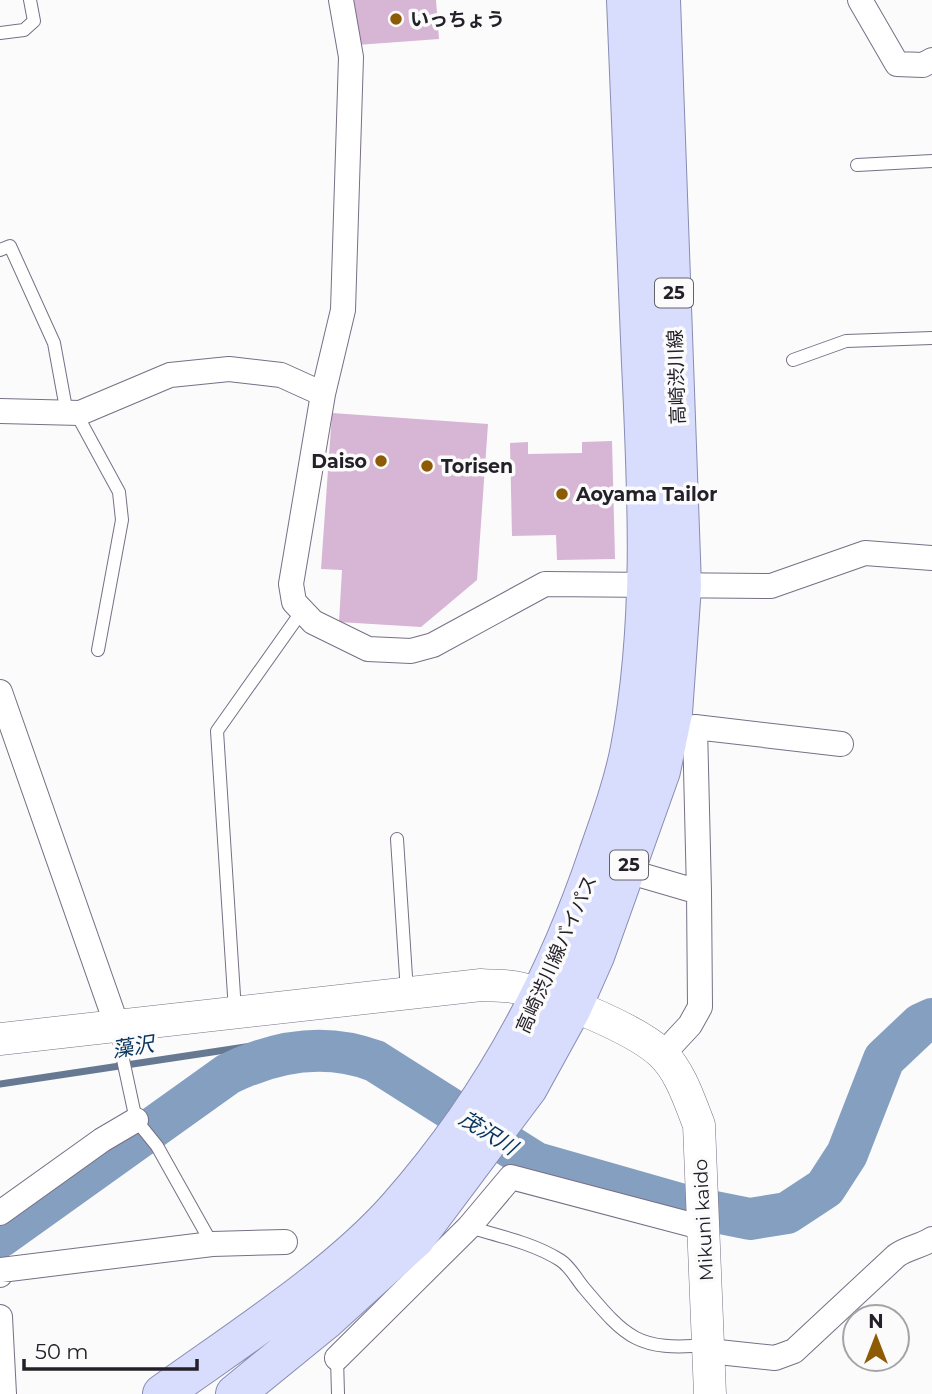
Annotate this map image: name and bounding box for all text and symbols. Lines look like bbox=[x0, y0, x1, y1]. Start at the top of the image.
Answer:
place label: いっちょう bbox=[410, 8, 505, 31]
marker: いっちょう bbox=[388, 11, 404, 27]
road number: 25 bbox=[655, 278, 693, 307]
street label: 高崎渋川線 bbox=[663, 329, 690, 425]
place label: Daiso bbox=[311, 450, 367, 473]
marker: Daiso bbox=[373, 453, 389, 469]
place label: Torisen bbox=[441, 455, 513, 478]
marker: Torisen bbox=[419, 458, 435, 474]
place label: Aoyama Tailor bbox=[575, 483, 717, 506]
marker: Aoyama Tailor bbox=[554, 486, 570, 502]
road number: 25 bbox=[610, 850, 648, 880]
street label: 高崎渋川線バイパス bbox=[511, 872, 602, 1037]
water label: 藻沢 bbox=[110, 1030, 159, 1062]
water label: 茂沢川 bbox=[455, 1105, 523, 1161]
street label: Mikuni kaido bbox=[689, 1158, 718, 1282]
north arrow bbox=[841, 1303, 911, 1373]
text: N bbox=[868, 1310, 884, 1333]
scale bar bbox=[24, 1328, 198, 1372]
text: 50 m bbox=[35, 1339, 89, 1364]

